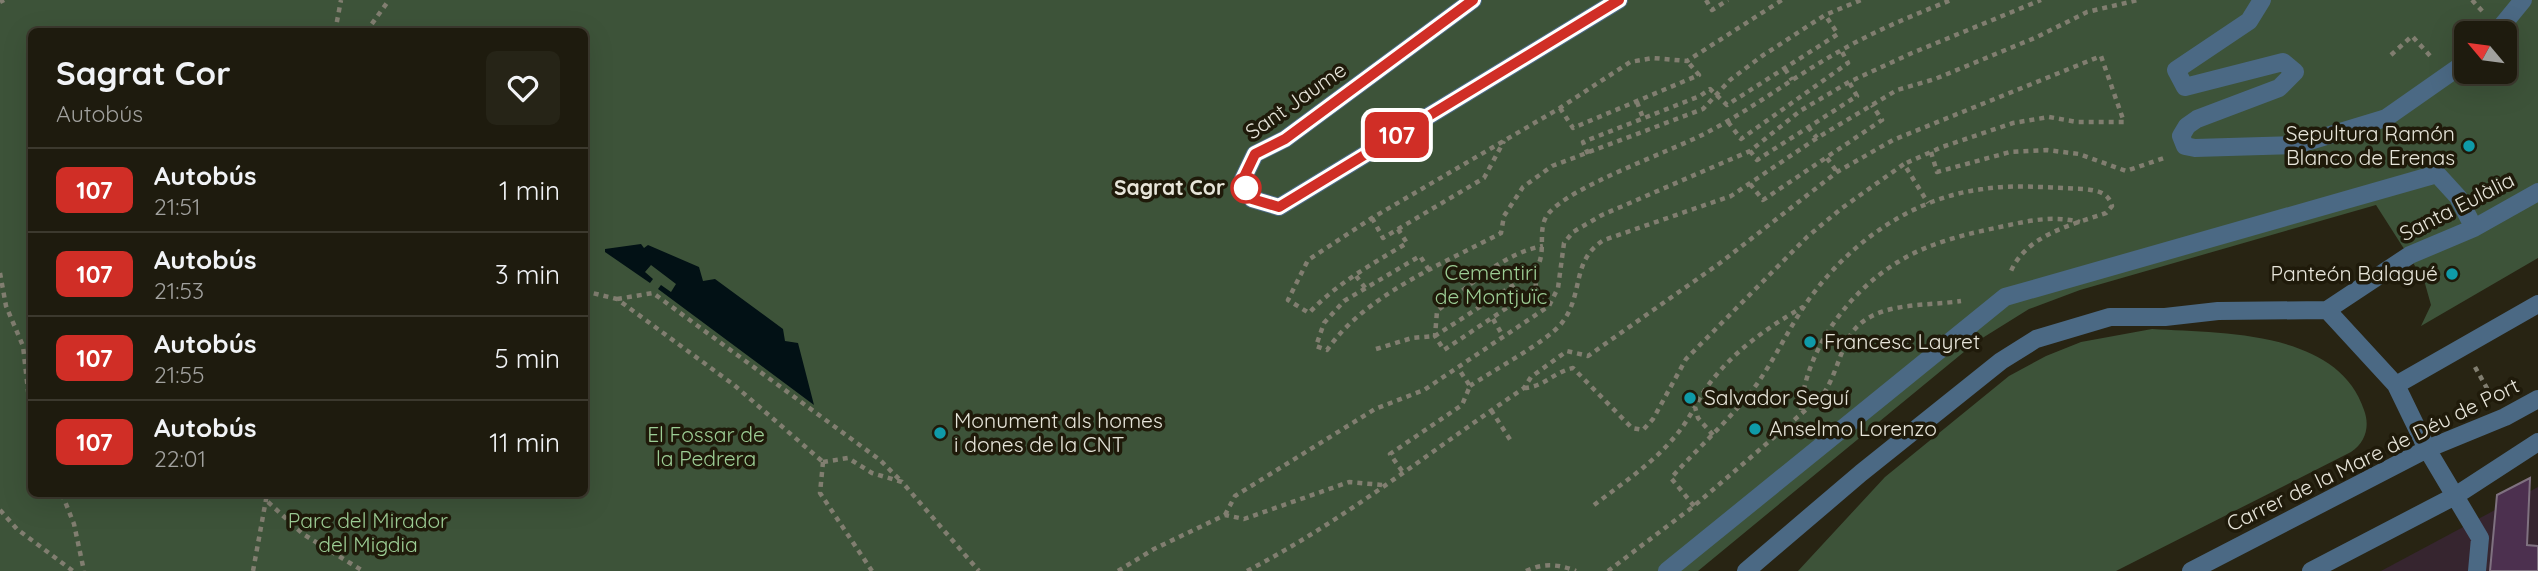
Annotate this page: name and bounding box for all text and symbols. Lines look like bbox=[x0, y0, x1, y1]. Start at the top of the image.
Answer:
north arrow bbox=[2454, 21, 2516, 84]
map controls bbox=[2454, 21, 2517, 84]
button: heart bbox=[486, 51, 560, 125]
text: Sagrat Cor bbox=[56, 52, 230, 93]
street label: Sant Jaume bbox=[1240, 56, 1351, 144]
text: Autobús bbox=[56, 99, 143, 128]
line badge: 107 bbox=[1357, 112, 1437, 158]
text: 107 bbox=[1379, 120, 1415, 150]
place label: Sepultura Ramón Blanco de Erenas bbox=[2286, 120, 2455, 170]
marker: Sepultura Ramón Blanco de Erenas bbox=[2461, 138, 2477, 154]
text: Autobús bbox=[154, 159, 256, 192]
street label: Santa Eulàlia bbox=[2395, 166, 2518, 246]
marker: Sagrat Cor bbox=[1231, 173, 1261, 203]
text: 1 min bbox=[499, 174, 560, 207]
place label: Sagrat Cor bbox=[1114, 174, 1225, 200]
text: 107 bbox=[76, 175, 113, 205]
text: 21:51 bbox=[154, 192, 201, 221]
text: Autobús bbox=[154, 243, 256, 276]
text: 3 min bbox=[495, 258, 560, 291]
text: 107 bbox=[76, 259, 113, 289]
park label: Cementiri de Montjuïc bbox=[1435, 259, 1547, 309]
place label: Panteón Balagué bbox=[2271, 260, 2438, 286]
marker: Panteón Balagué bbox=[2444, 266, 2460, 282]
text: 21:53 bbox=[154, 276, 204, 305]
text: Autobús bbox=[154, 327, 256, 360]
place label: Francesc Layret bbox=[1824, 328, 1980, 354]
marker: Francesc Layret bbox=[1802, 334, 1818, 350]
text: 5 min bbox=[494, 342, 560, 375]
text: 107 bbox=[76, 343, 113, 373]
text: 21:55 bbox=[154, 360, 205, 389]
street label: Carrer de la Mare de Déu de Port bbox=[2222, 372, 2523, 536]
place label: Salvador Seguí bbox=[1704, 384, 1849, 410]
marker: Salvador Seguí bbox=[1682, 390, 1698, 406]
place label: Monument als homes i dones de la CNT bbox=[954, 407, 1163, 457]
text: Autobús bbox=[154, 411, 256, 444]
place label: Anselmo Lorenzo bbox=[1769, 415, 1937, 441]
park label: El Fossar de la Pedrera bbox=[647, 421, 765, 471]
marker: Anselmo Lorenzo bbox=[1747, 421, 1763, 437]
marker: Monument als homes i dones de la CNT bbox=[932, 425, 948, 441]
text: 11 min bbox=[489, 426, 560, 459]
text: 107 bbox=[76, 427, 113, 457]
text: 22:01 bbox=[154, 444, 206, 473]
park label: Parc del Mirador del Migdia bbox=[288, 507, 448, 557]

